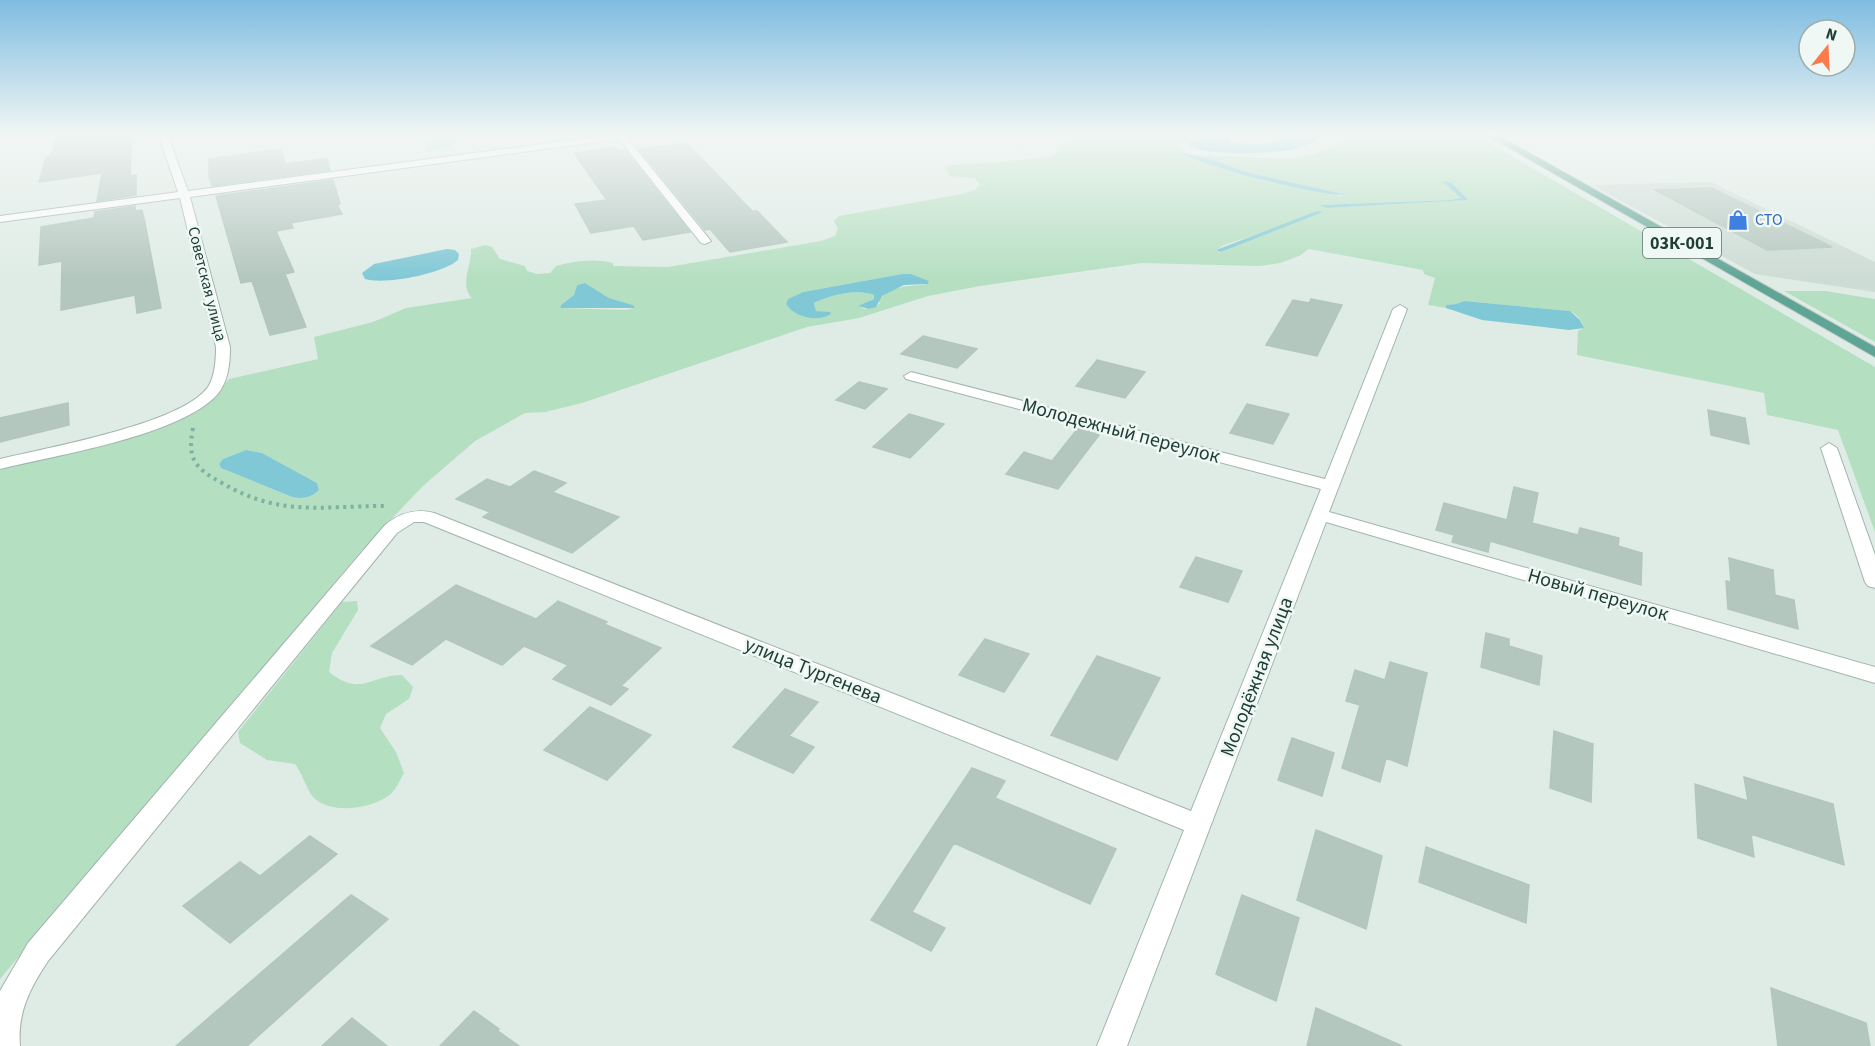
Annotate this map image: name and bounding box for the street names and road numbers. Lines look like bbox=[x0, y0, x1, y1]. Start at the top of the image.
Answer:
street label: Советская улица bbox=[182, 224, 232, 344]
road number: 03К-001 bbox=[1643, 228, 1721, 258]
street label: Молодежный переулок bbox=[1019, 391, 1223, 471]
street label: Новый переулок bbox=[1524, 561, 1672, 629]
street label: Молодёжная улица bbox=[1214, 593, 1300, 761]
street label: улица Тургенева bbox=[740, 631, 886, 711]

